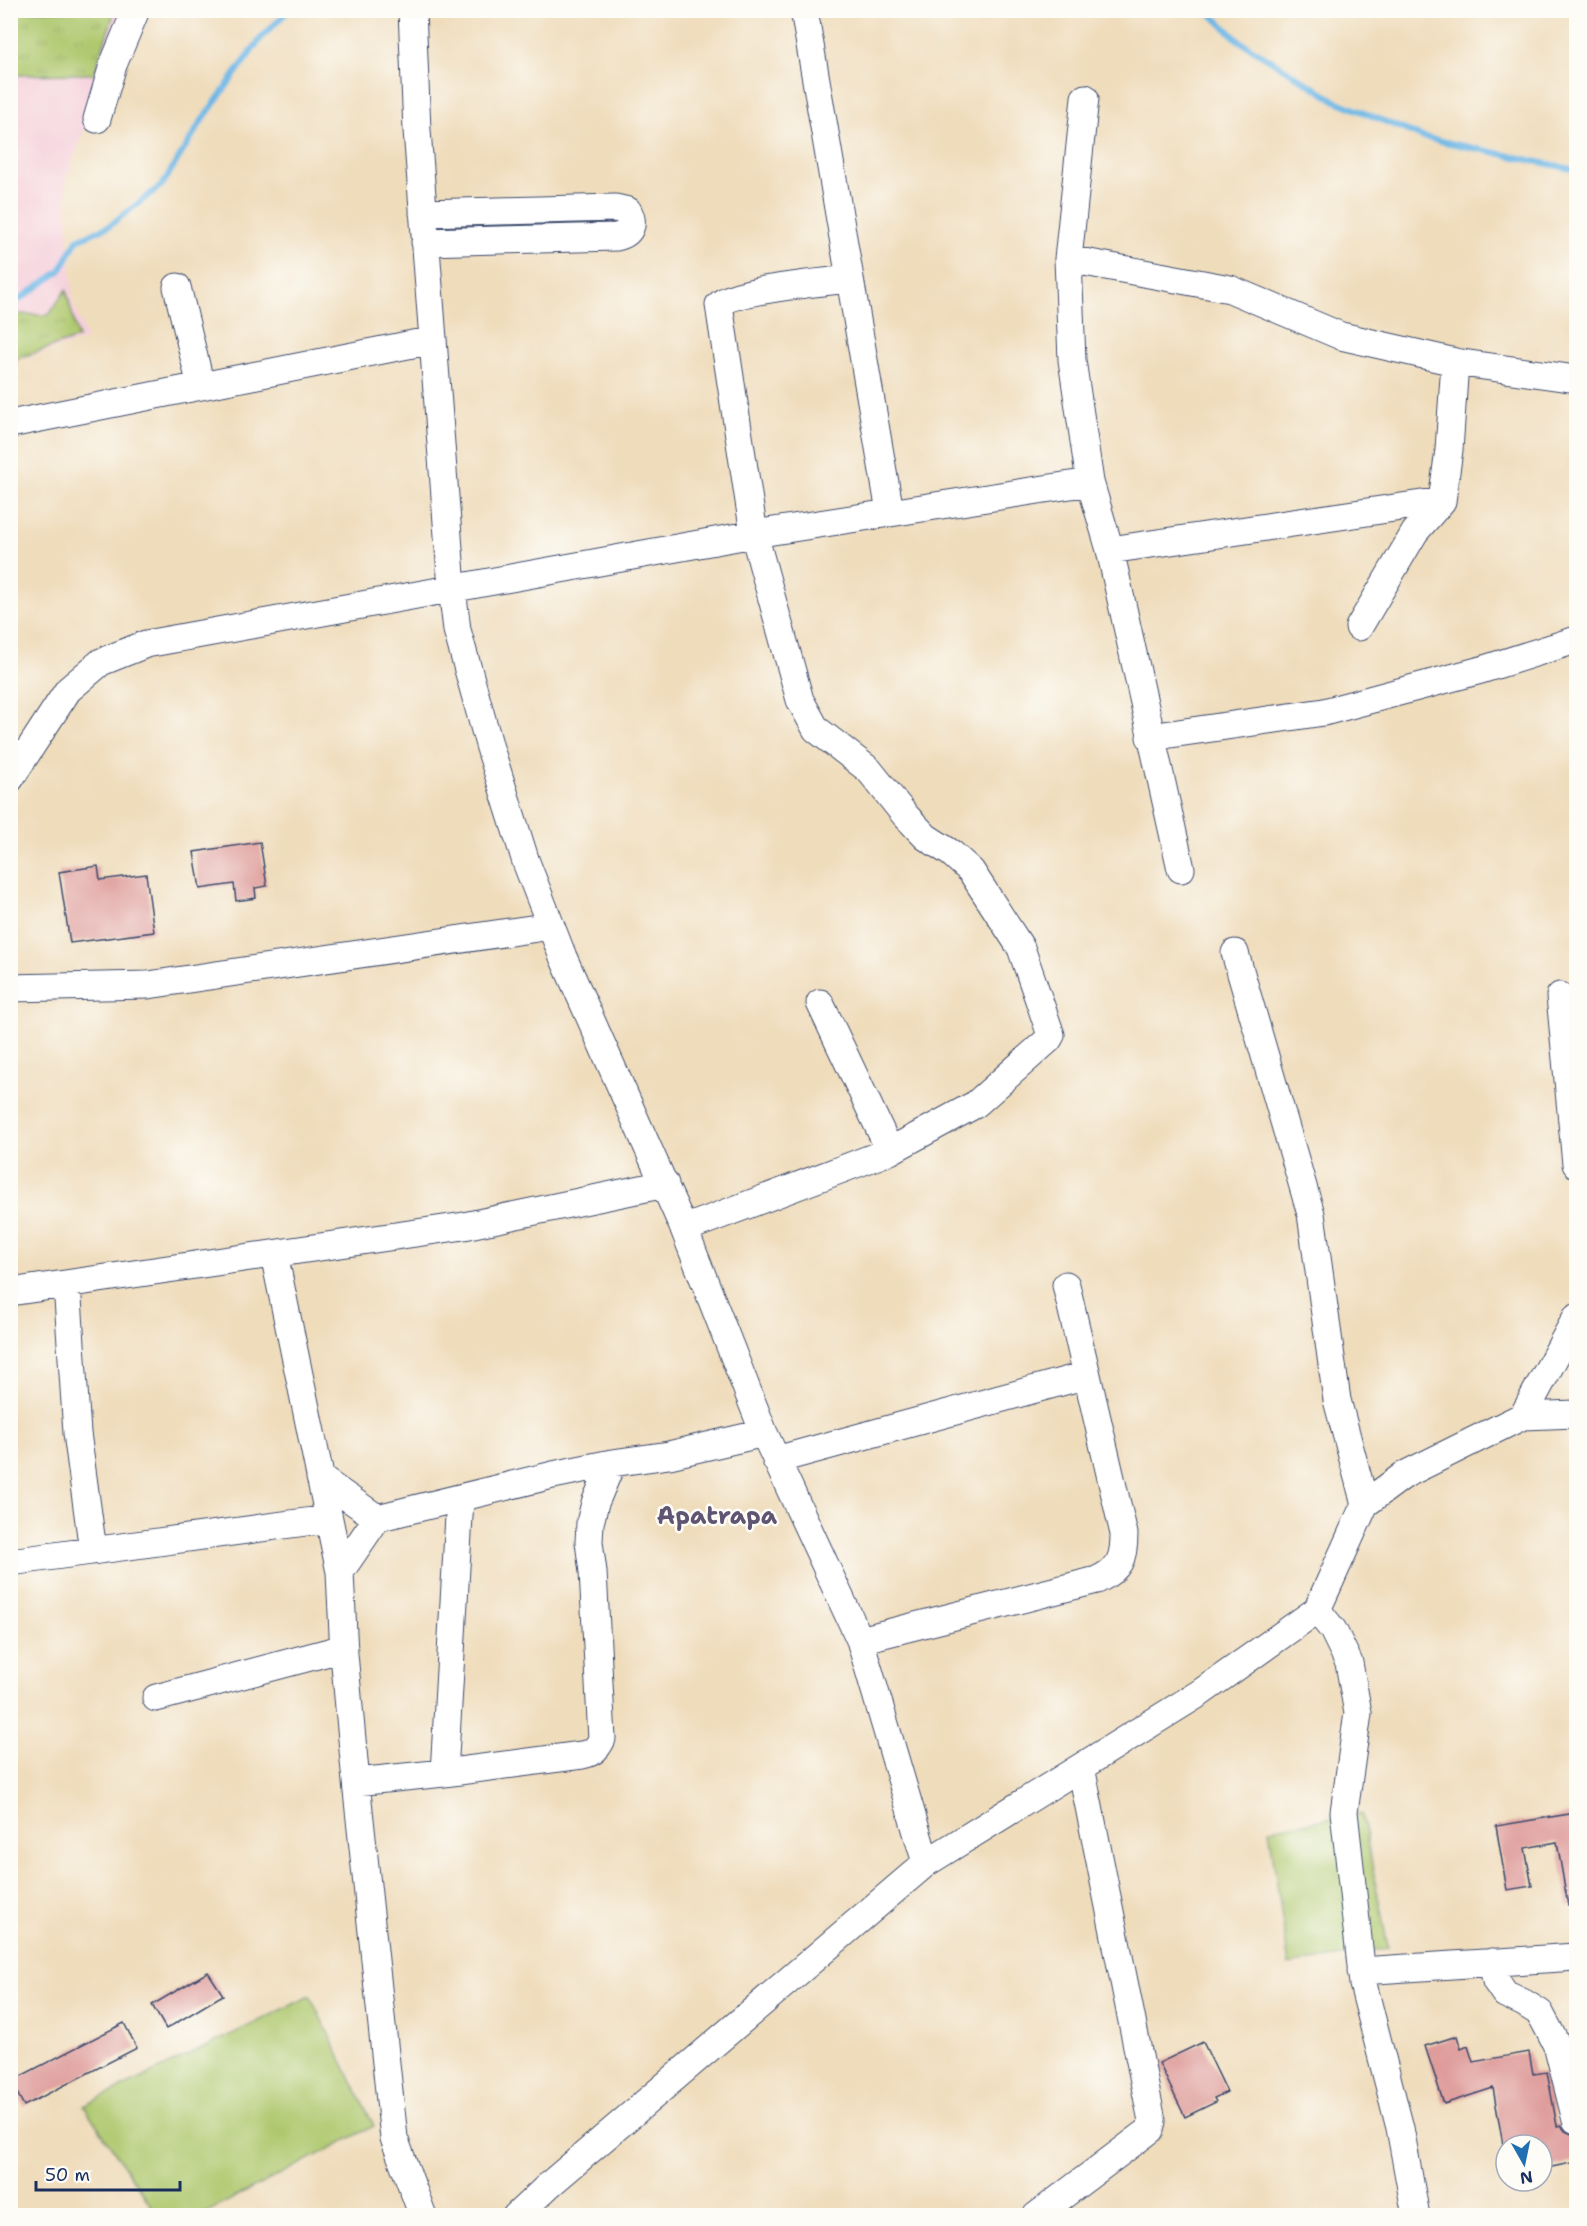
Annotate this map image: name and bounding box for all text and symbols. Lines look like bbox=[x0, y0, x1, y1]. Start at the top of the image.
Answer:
district label: Apatrapa bbox=[657, 1500, 778, 1532]
north arrow bbox=[1494, 2133, 1554, 2193]
scale bar bbox=[36, 2154, 180, 2192]
text: 50 m bbox=[45, 2163, 90, 2187]
text: N bbox=[1518, 2166, 1534, 2189]

